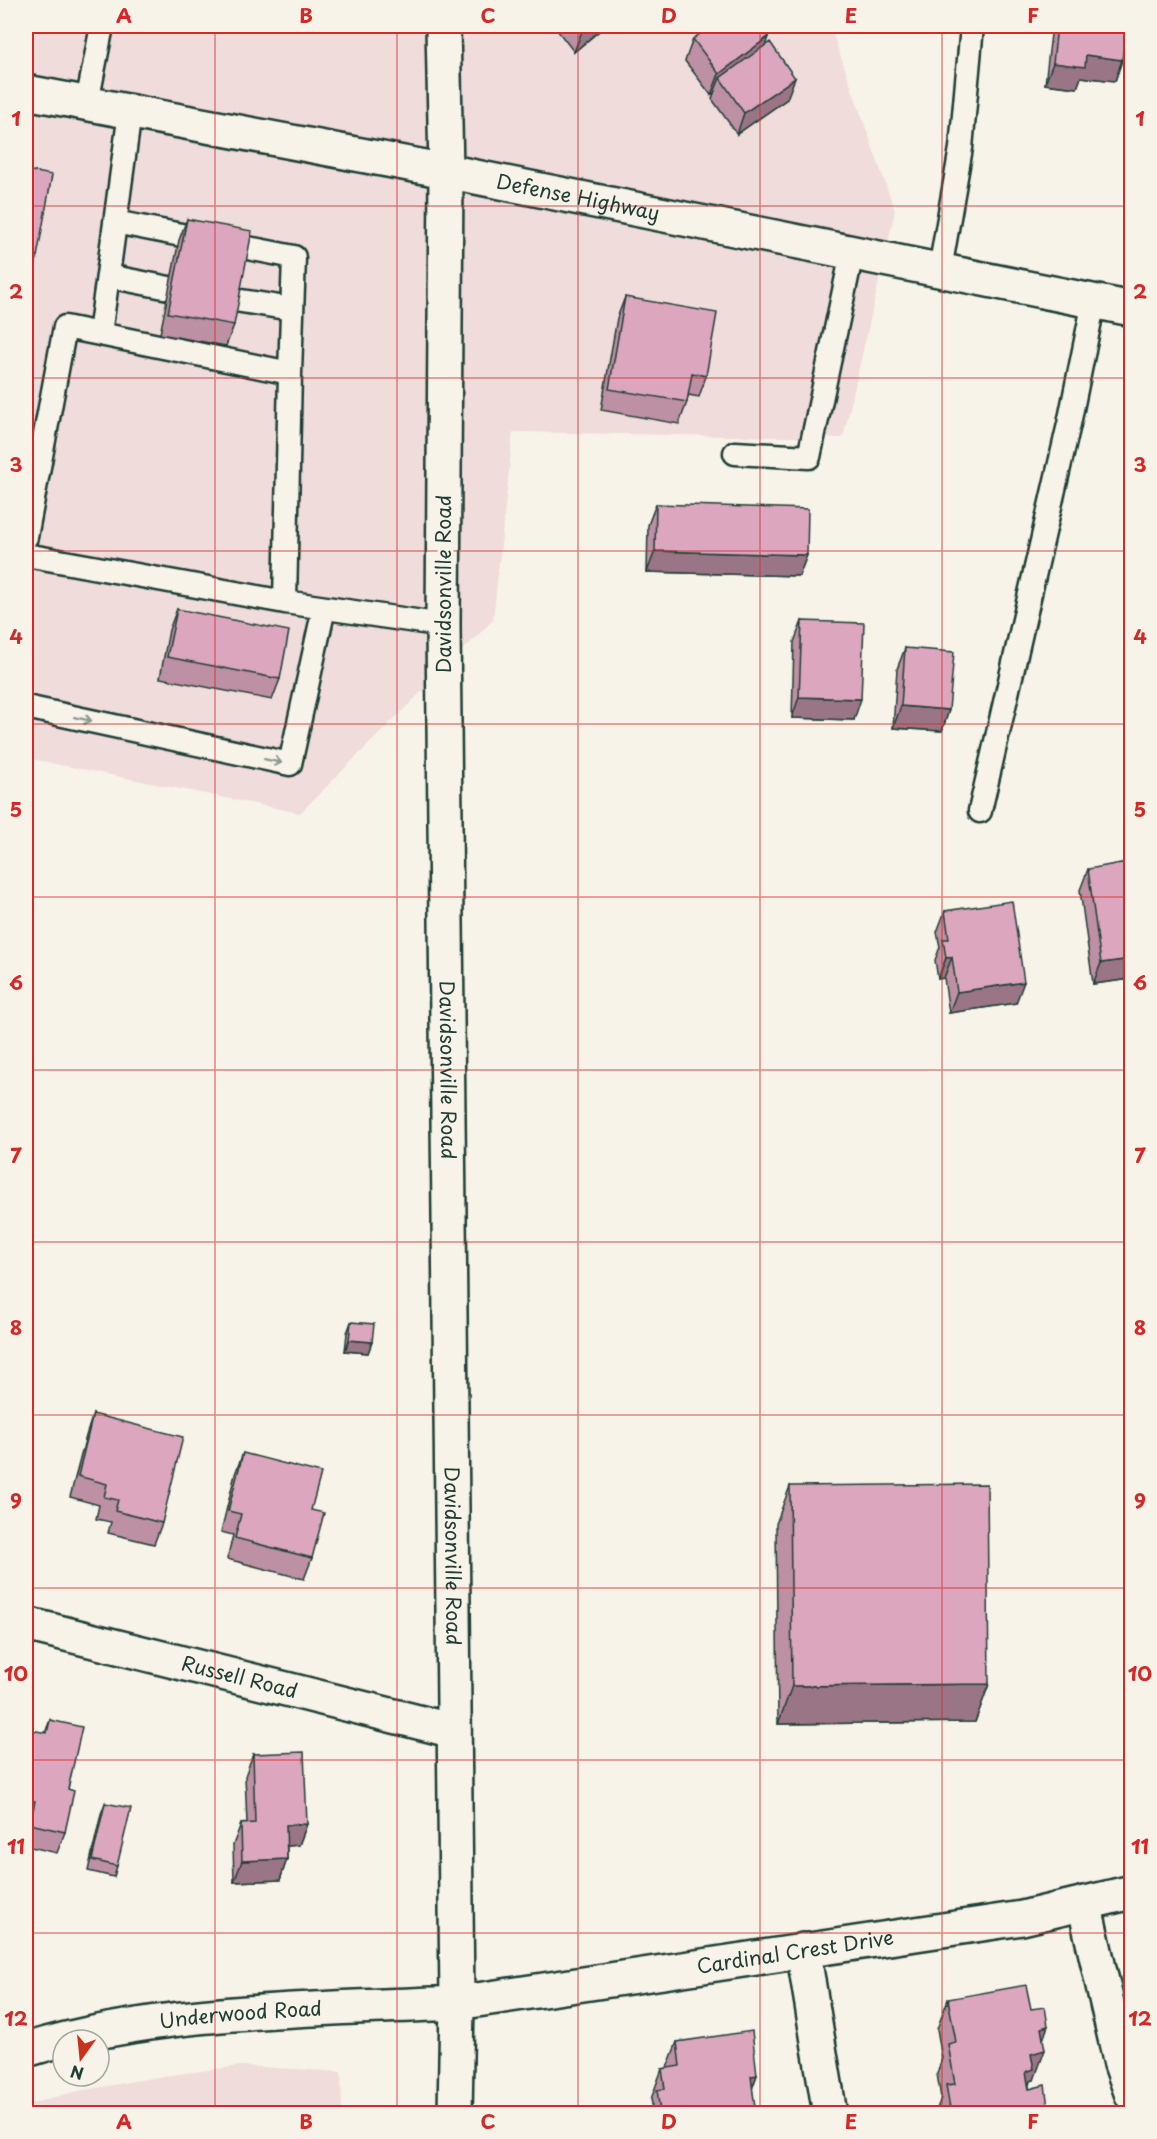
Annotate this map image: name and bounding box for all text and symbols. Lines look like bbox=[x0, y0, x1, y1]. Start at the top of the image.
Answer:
text: A bbox=[116, 0, 132, 30]
text: B bbox=[299, 0, 313, 30]
text: C bbox=[480, 0, 496, 30]
text: D bbox=[661, 0, 677, 30]
text: E bbox=[845, 0, 857, 30]
text: F bbox=[1027, 0, 1039, 30]
text: 1 bbox=[11, 103, 21, 133]
text: 1 bbox=[1135, 103, 1145, 133]
street label: Defense Highway bbox=[494, 166, 662, 228]
text: 2 bbox=[9, 276, 23, 306]
text: 2 bbox=[1133, 276, 1147, 306]
text: 3 bbox=[9, 449, 23, 479]
text: 3 bbox=[1133, 449, 1147, 479]
street label: Davidsonville Road bbox=[428, 495, 458, 673]
text: 4 bbox=[9, 621, 23, 651]
text: 4 bbox=[1133, 621, 1147, 651]
one-way arrow bbox=[73, 714, 92, 726]
one-way arrow bbox=[263, 756, 282, 767]
text: 5 bbox=[10, 794, 22, 824]
text: 5 bbox=[1134, 794, 1146, 824]
text: 6 bbox=[9, 967, 23, 997]
text: 6 bbox=[1133, 967, 1147, 997]
street label: Davidsonville Road bbox=[433, 980, 464, 1160]
text: 7 bbox=[10, 1140, 22, 1170]
text: 7 bbox=[1134, 1140, 1146, 1170]
text: 8 bbox=[10, 1312, 22, 1342]
text: 8 bbox=[1134, 1312, 1146, 1342]
street label: Davidsonville Road bbox=[438, 1466, 469, 1645]
text: 9 bbox=[10, 1485, 22, 1515]
text: 9 bbox=[1134, 1485, 1146, 1515]
street label: Russell Road bbox=[178, 1647, 301, 1705]
text: 10 bbox=[4, 1658, 28, 1688]
text: 10 bbox=[1128, 1658, 1152, 1688]
text: 11 bbox=[7, 1831, 25, 1861]
text: 11 bbox=[1131, 1831, 1149, 1861]
street label: Cardinal Crest Drive bbox=[694, 1922, 896, 1981]
street label: Underwood Road bbox=[157, 1993, 323, 2036]
text: 12 bbox=[4, 2003, 28, 2033]
text: 12 bbox=[1128, 2003, 1152, 2033]
north arrow bbox=[51, 2028, 111, 2088]
text: N bbox=[68, 2060, 86, 2087]
text: A bbox=[116, 2106, 132, 2136]
text: B bbox=[299, 2106, 313, 2136]
text: C bbox=[480, 2106, 496, 2136]
text: D bbox=[661, 2106, 677, 2136]
text: E bbox=[845, 2106, 857, 2136]
text: F bbox=[1027, 2106, 1039, 2136]

